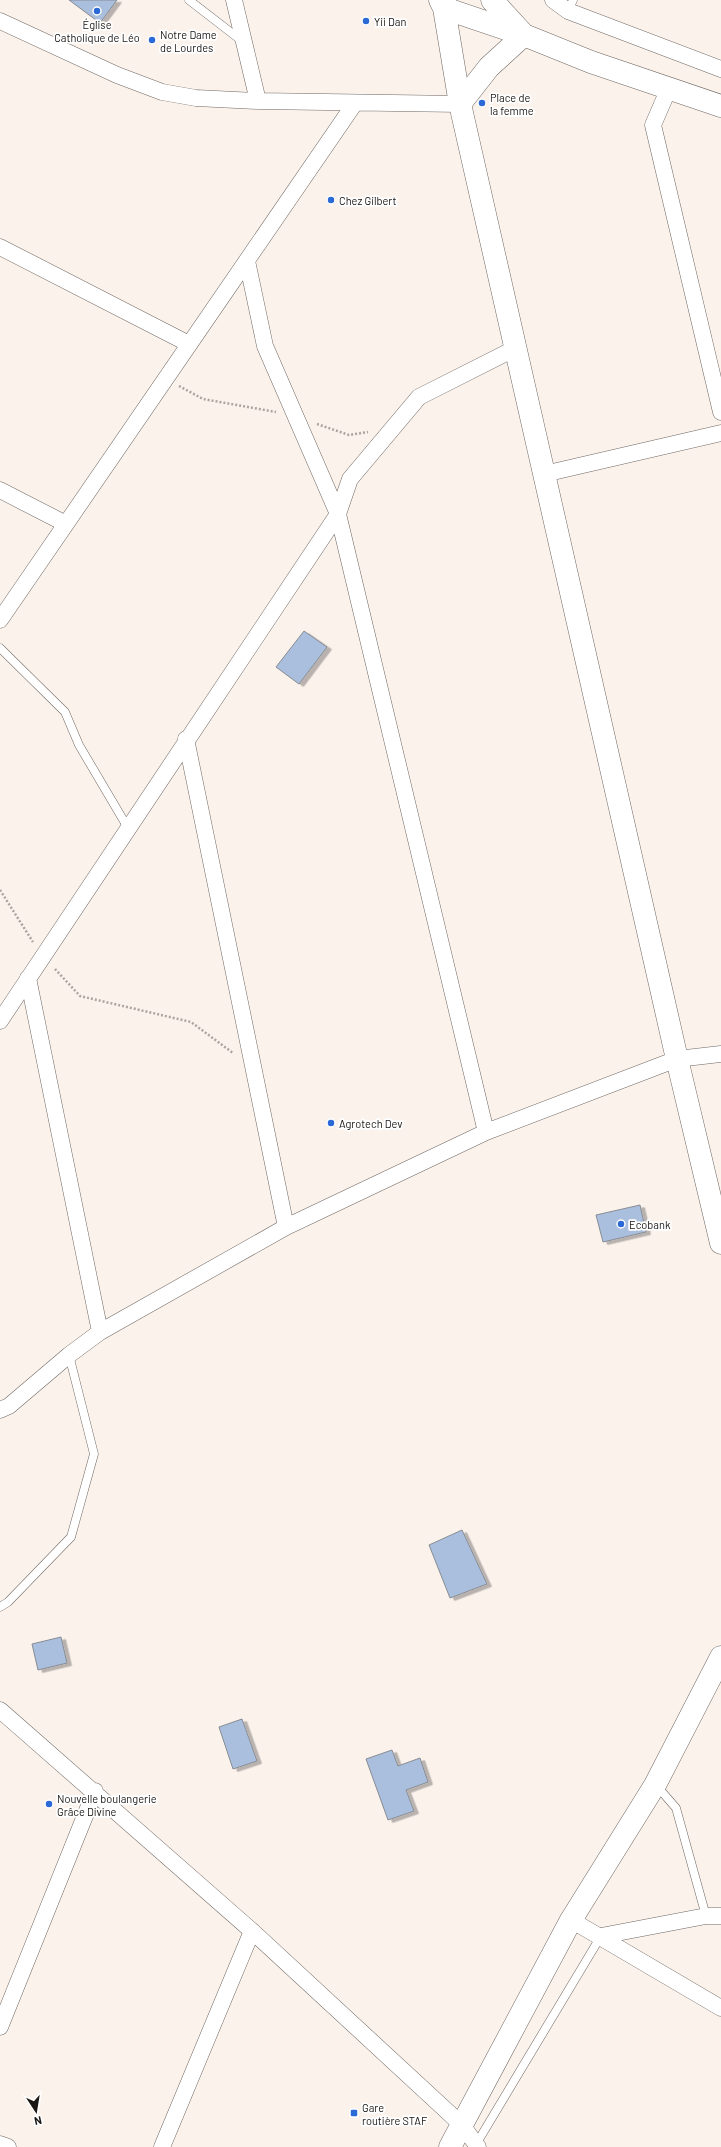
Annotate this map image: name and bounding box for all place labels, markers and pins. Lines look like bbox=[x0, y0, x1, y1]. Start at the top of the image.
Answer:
marker: Église Catholique de Léo bbox=[92, 6, 102, 16]
place label: Yii Dan bbox=[374, 15, 406, 28]
marker: Yii Dan bbox=[361, 16, 371, 26]
place label: Église Catholique de Léo bbox=[54, 18, 140, 44]
place label: Notre Dame de Lourdes bbox=[160, 28, 217, 54]
marker: Notre Dame de Lourdes bbox=[147, 35, 157, 45]
place label: Place de la femme bbox=[490, 91, 534, 117]
marker: Place de la femme bbox=[477, 98, 487, 108]
place label: Chez Gilbert bbox=[339, 194, 397, 207]
marker: Chez Gilbert bbox=[326, 195, 336, 205]
place label: Agrotech Dev bbox=[339, 1117, 403, 1130]
marker: Agrotech Dev bbox=[326, 1118, 336, 1128]
place label: Ecobank bbox=[629, 1218, 671, 1231]
marker: Ecobank bbox=[616, 1219, 626, 1229]
place label: Nouvelle boulangerie Grâce Divine bbox=[57, 1792, 157, 1818]
marker: Nouvelle boulangerie Grâce Divine bbox=[44, 1799, 54, 1809]
place label: Gare routière STAF bbox=[362, 2101, 427, 2127]
marker: Gare routière STAF bbox=[349, 2108, 359, 2118]

